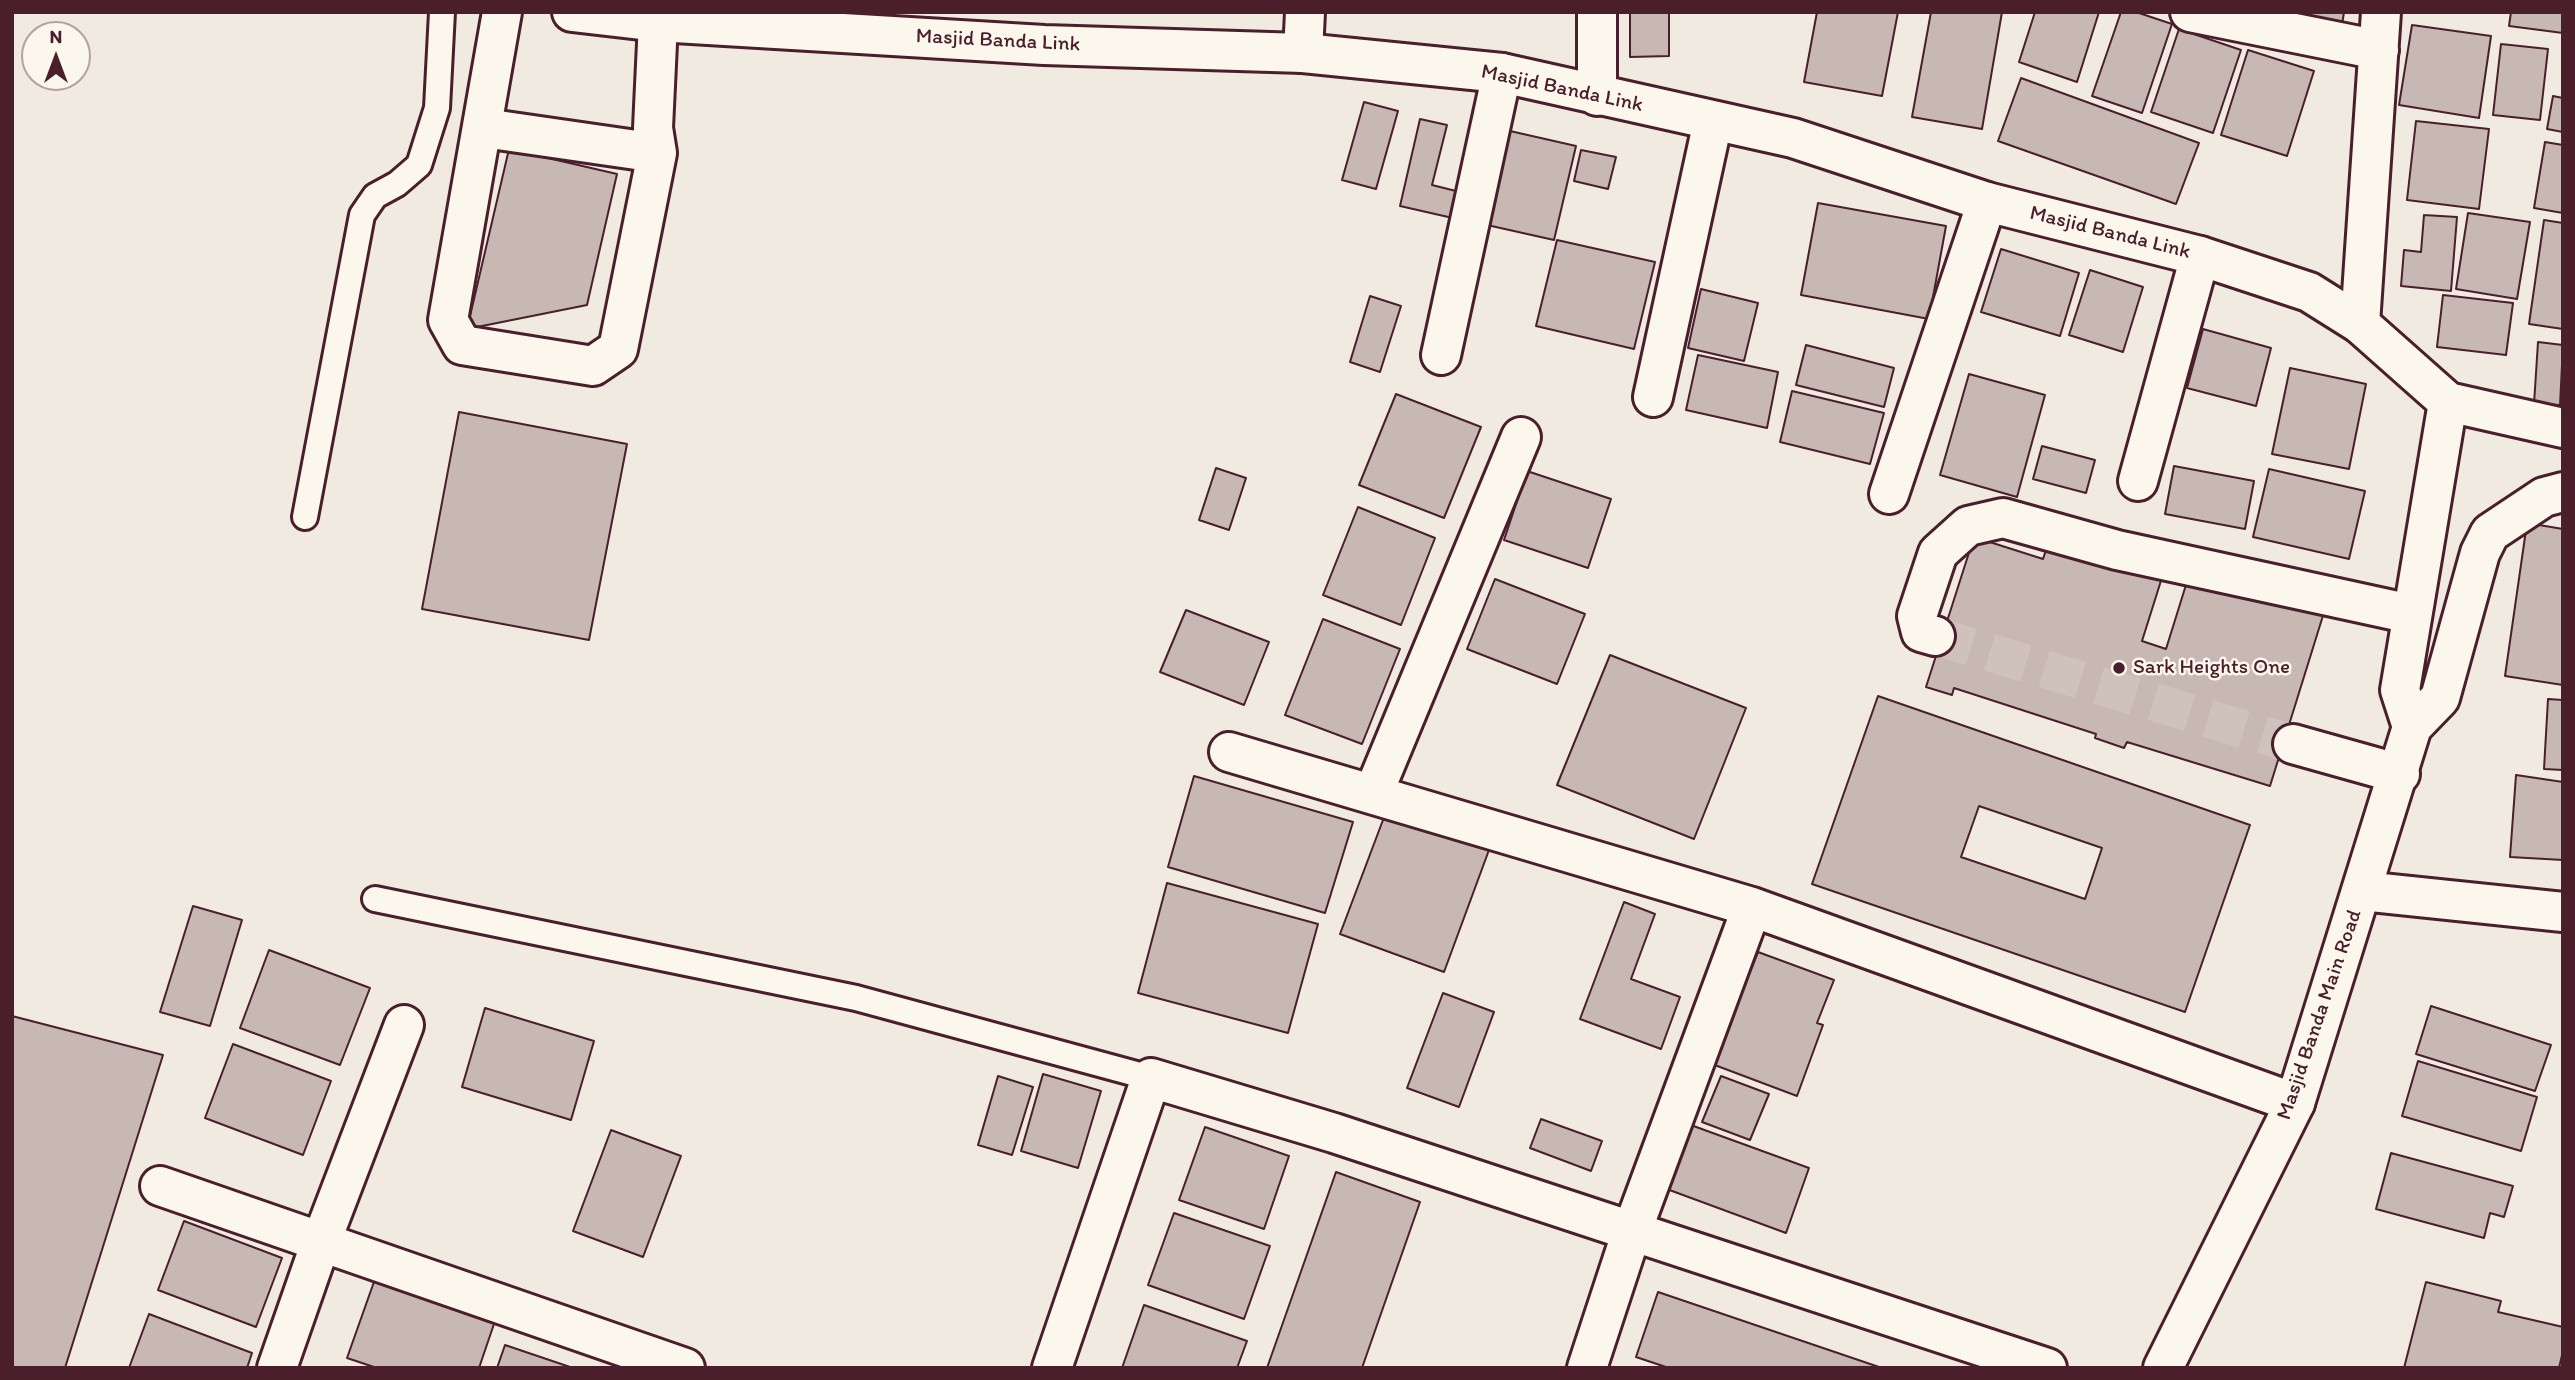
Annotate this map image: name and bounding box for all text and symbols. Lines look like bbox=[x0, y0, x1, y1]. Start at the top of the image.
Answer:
north arrow bbox=[21, 21, 91, 91]
street label: Masjid Banda Link bbox=[915, 24, 1081, 58]
text: N bbox=[50, 25, 62, 48]
street label: Masjid Banda Link bbox=[1479, 60, 1645, 118]
street label: Masjid Banda Link bbox=[2027, 201, 2193, 265]
place label: Sark Heights One bbox=[2133, 655, 2290, 681]
marker: Sark Heights One bbox=[2111, 660, 2127, 676]
street label: Masjid Banda Main Road bbox=[2272, 907, 2368, 1123]

